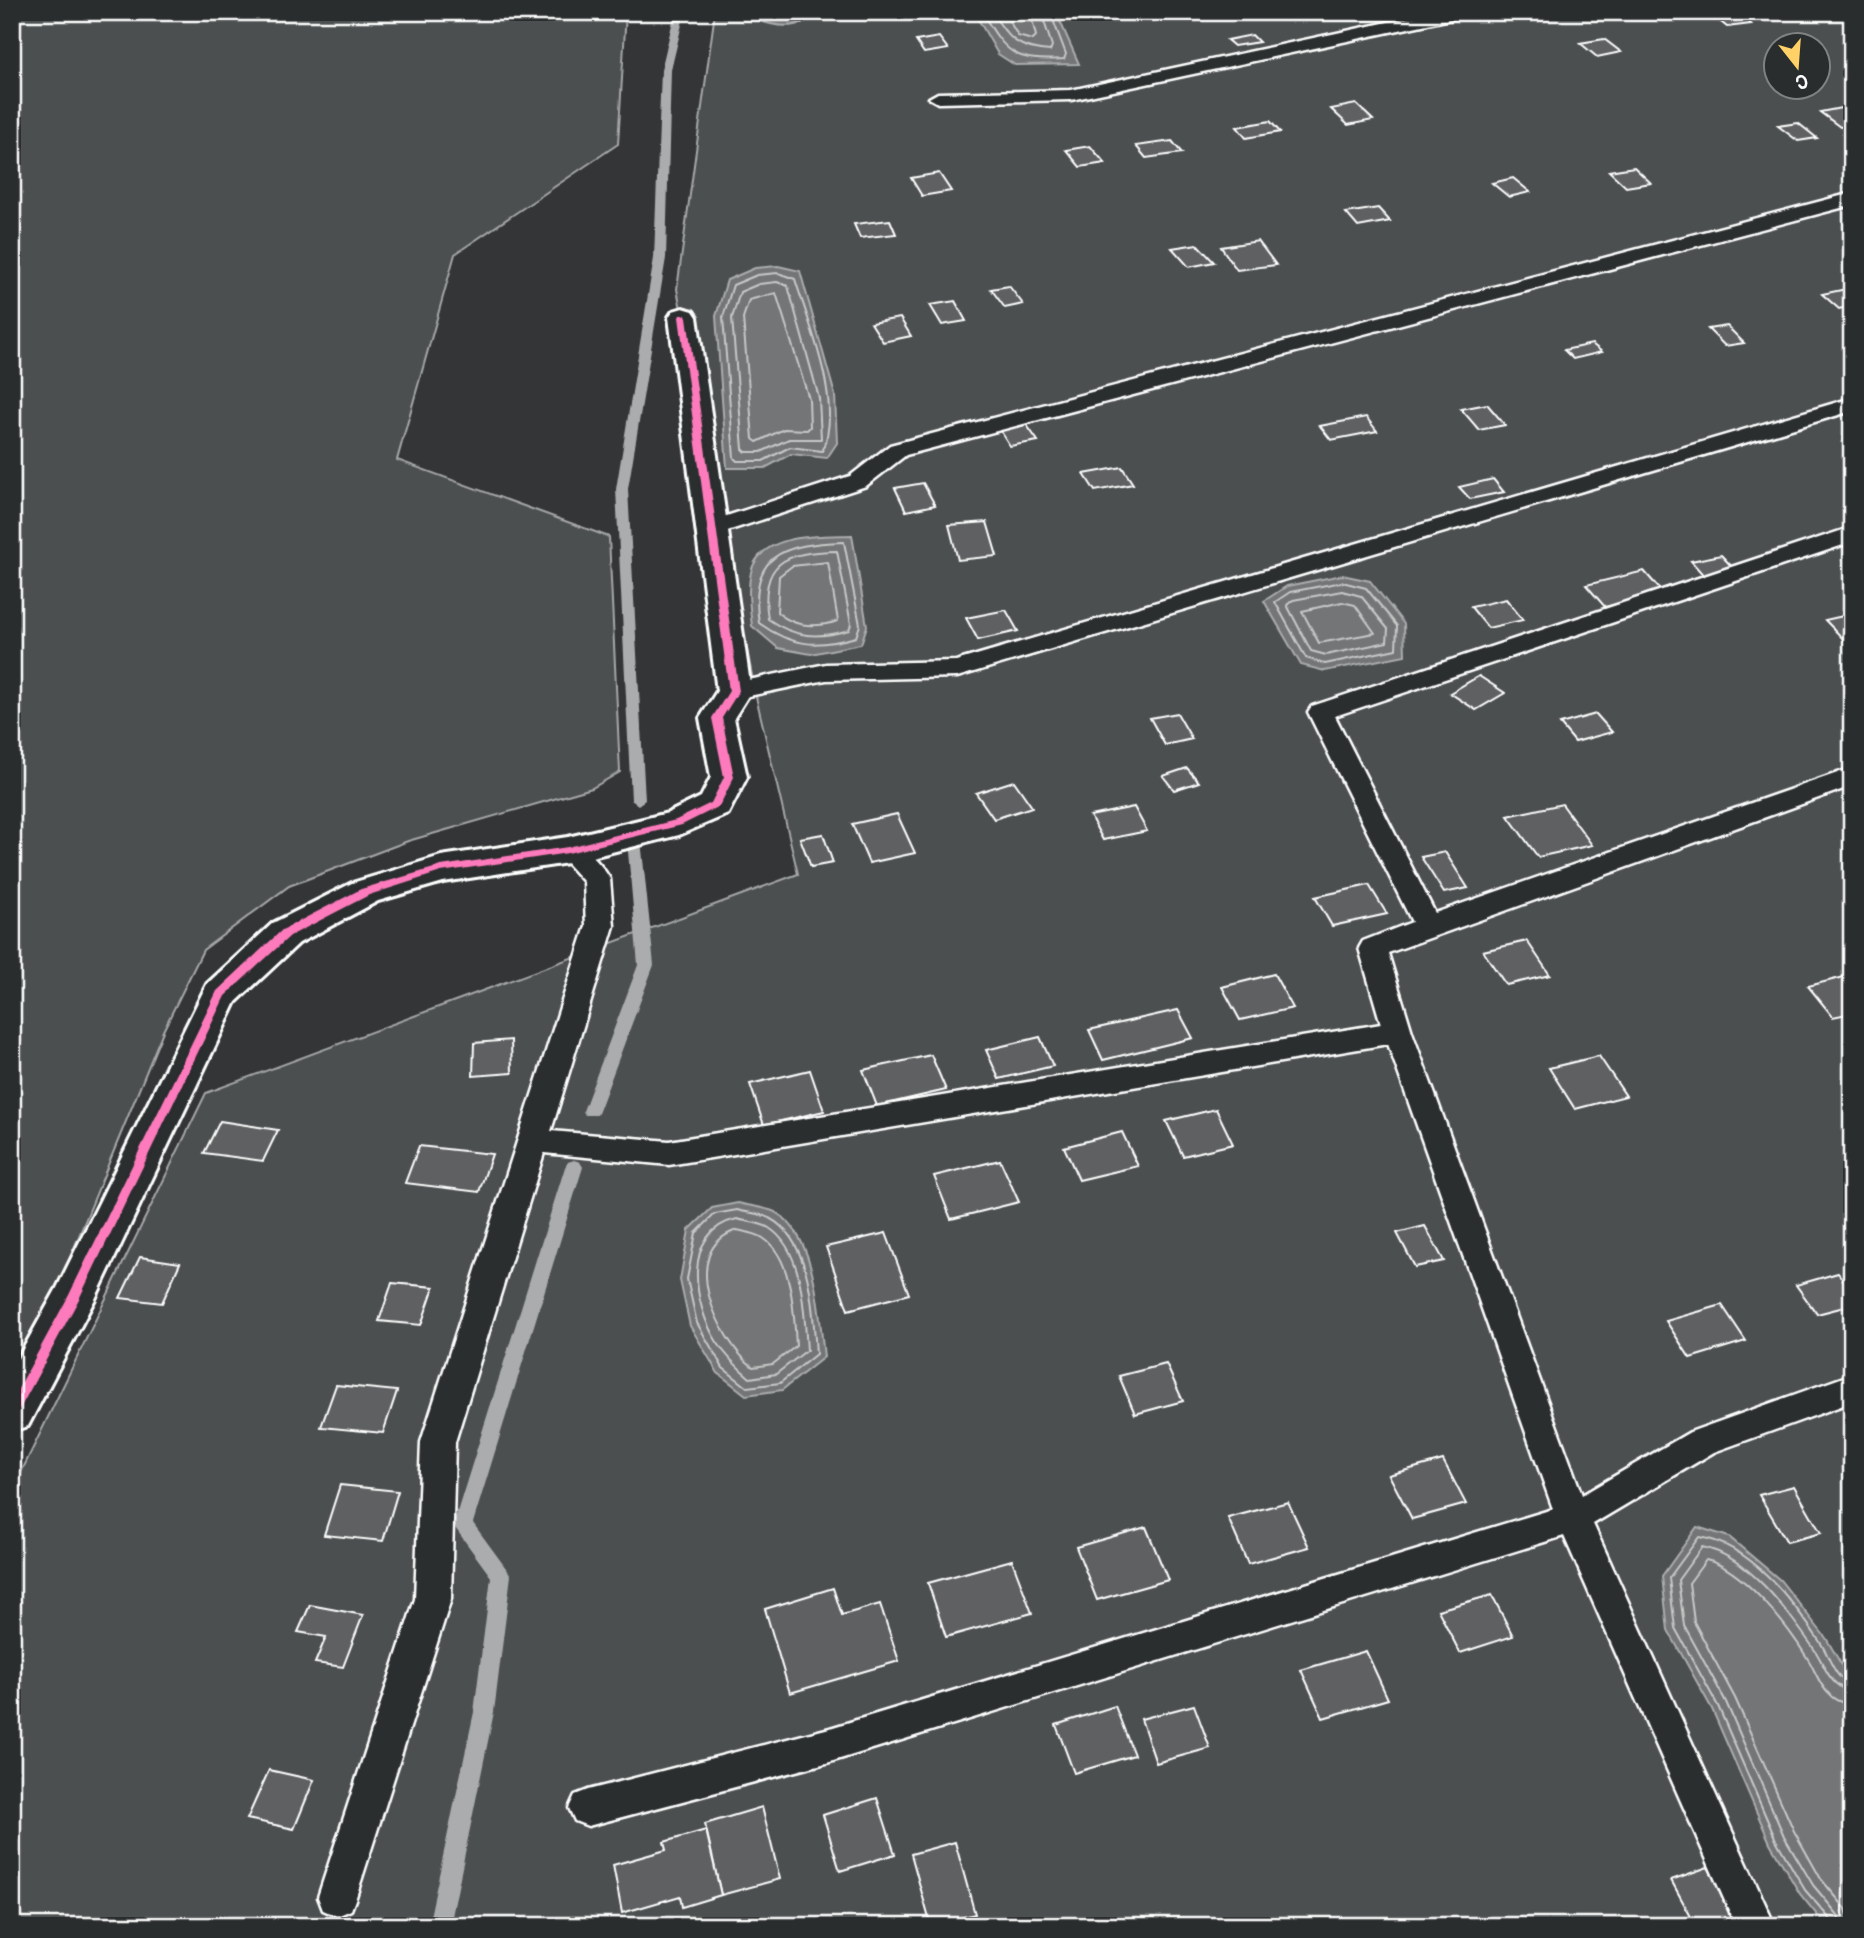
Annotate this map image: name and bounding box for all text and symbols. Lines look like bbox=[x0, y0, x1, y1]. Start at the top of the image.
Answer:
north arrow bbox=[1762, 32, 1832, 102]
text: С bbox=[1792, 68, 1811, 95]

